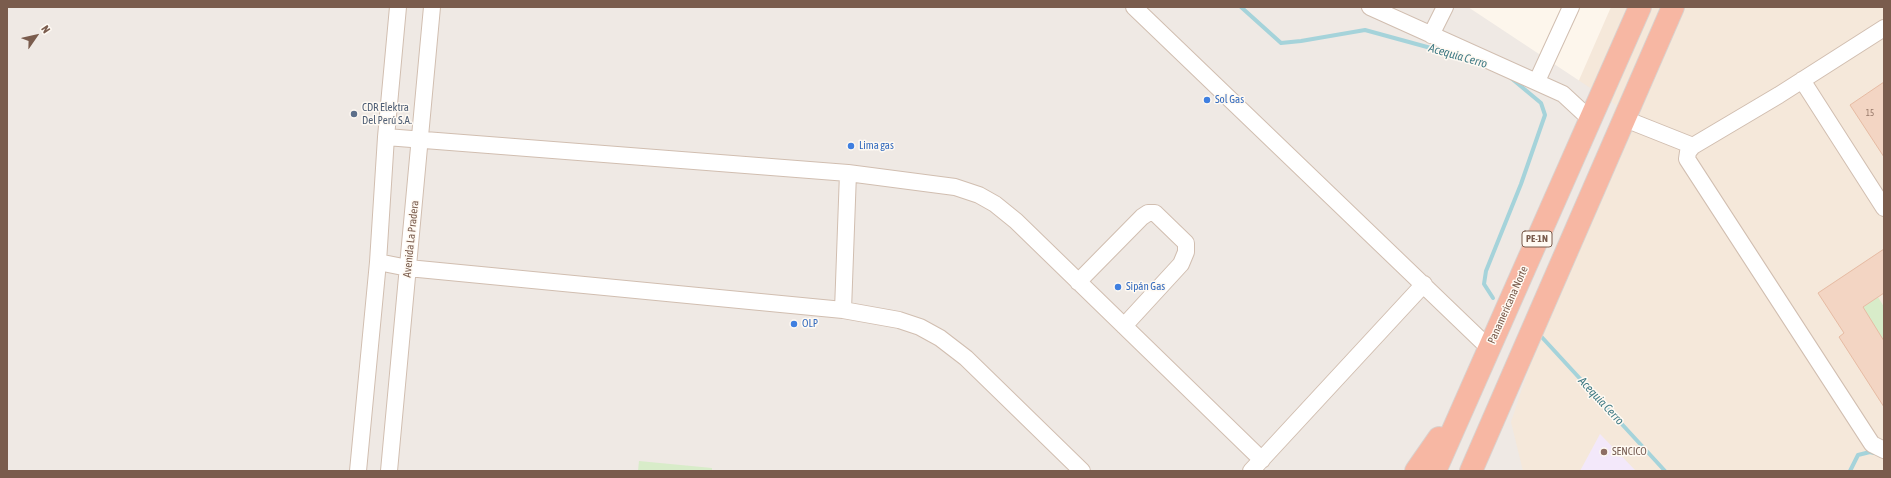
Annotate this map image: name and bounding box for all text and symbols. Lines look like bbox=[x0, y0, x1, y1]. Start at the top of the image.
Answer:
north arrow bbox=[16, 16, 56, 56]
text: N bbox=[39, 23, 53, 35]
water label: Acequia Cerro bbox=[1427, 41, 1489, 71]
place label: Sol Gas bbox=[1215, 93, 1244, 107]
marker: Sol Gas bbox=[1202, 95, 1212, 105]
place label: CDR Elektra Del Perú S.A. bbox=[362, 101, 412, 127]
house number: 15 bbox=[1866, 108, 1874, 118]
marker: CDR Elektra Del Perú S.A. bbox=[349, 109, 359, 119]
place label: Lima gas bbox=[859, 139, 894, 153]
marker: Lima gas bbox=[846, 141, 856, 151]
street label: Avenida La Pradera bbox=[400, 200, 422, 278]
road number: PE-1N bbox=[1522, 231, 1552, 247]
street label: Panamericana Norte bbox=[1485, 264, 1531, 346]
place label: Sipán Gas bbox=[1126, 280, 1165, 294]
marker: Sipán Gas bbox=[1113, 282, 1123, 292]
place label: OLP bbox=[802, 317, 818, 331]
marker: OLP bbox=[789, 319, 799, 329]
water label: Acequia Cerro bbox=[1575, 374, 1627, 428]
place label: SENCICO bbox=[1612, 445, 1647, 459]
marker: SENCICO bbox=[1599, 447, 1609, 457]

